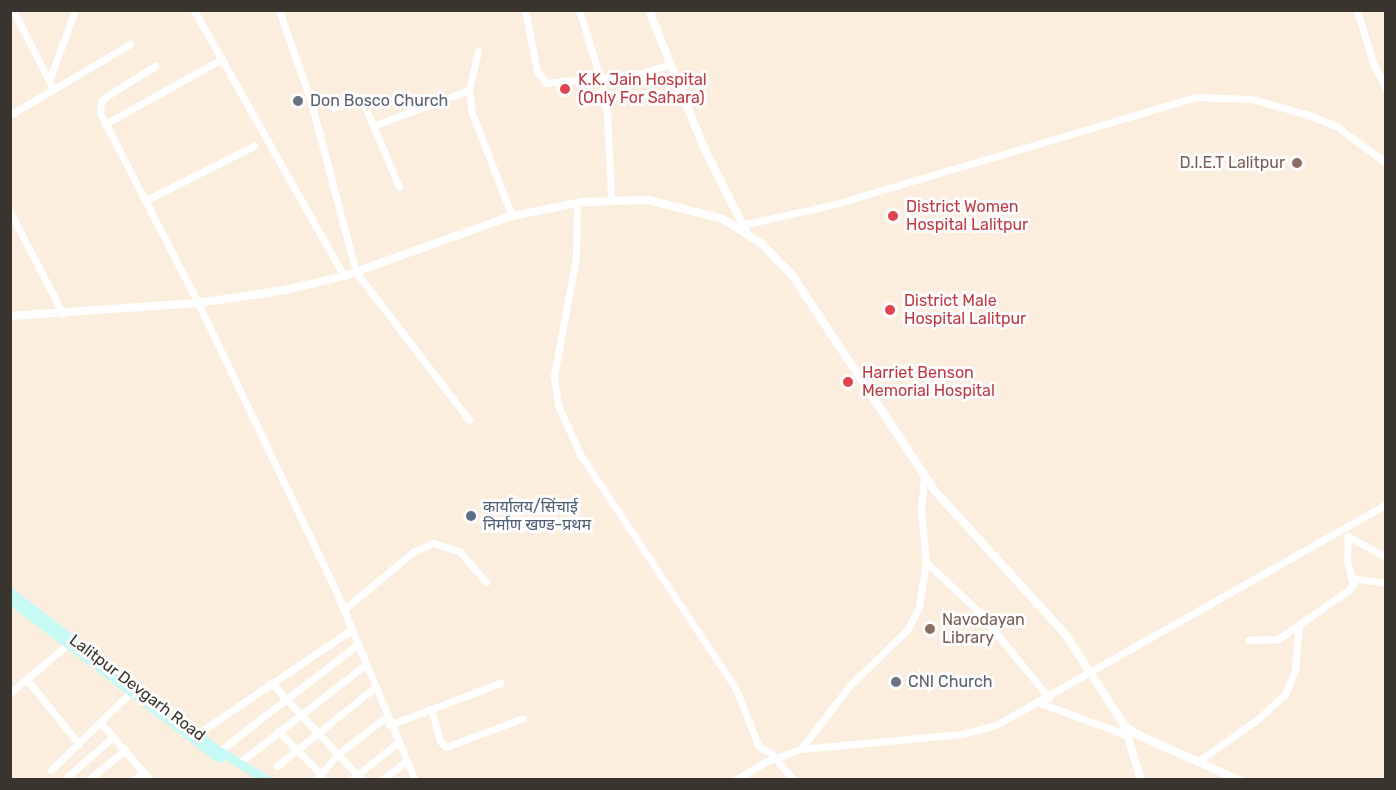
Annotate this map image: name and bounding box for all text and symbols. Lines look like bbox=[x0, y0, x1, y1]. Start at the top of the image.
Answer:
place label: K.K. Jain Hospital (Only For Sahara) bbox=[578, 70, 707, 108]
marker: K.K. Jain Hospital (Only For Sahara) bbox=[556, 80, 574, 98]
place label: Don Bosco Church bbox=[310, 91, 448, 111]
marker: Don Bosco Church bbox=[291, 94, 305, 108]
place label: D.I.E.T Lalitpur bbox=[1179, 153, 1285, 173]
marker: D.I.E.T Lalitpur bbox=[1290, 156, 1304, 170]
place label: District Women Hospital Lalitpur bbox=[906, 197, 1028, 235]
marker: District Women Hospital Lalitpur bbox=[884, 207, 902, 225]
place label: District Male Hospital Lalitpur bbox=[904, 291, 1026, 329]
marker: District Male Hospital Lalitpur bbox=[881, 301, 899, 319]
place label: Harriet Benson Memorial Hospital bbox=[862, 363, 995, 401]
marker: Harriet Benson Memorial Hospital bbox=[839, 373, 857, 391]
place label: कार्यालय/सिंचाई निर्माण खण्ड-प्रथम bbox=[483, 497, 591, 535]
marker: कार्यालय/सिंचाई निर्माण खण्ड-प्रथम bbox=[464, 509, 478, 523]
place label: Navodayan Library bbox=[942, 610, 1025, 648]
marker: Navodayan Library bbox=[923, 622, 937, 636]
street label: Lalitpur Devgarh Road bbox=[65, 631, 209, 745]
place label: CNI Church bbox=[908, 672, 993, 692]
marker: CNI Church bbox=[889, 675, 903, 689]

